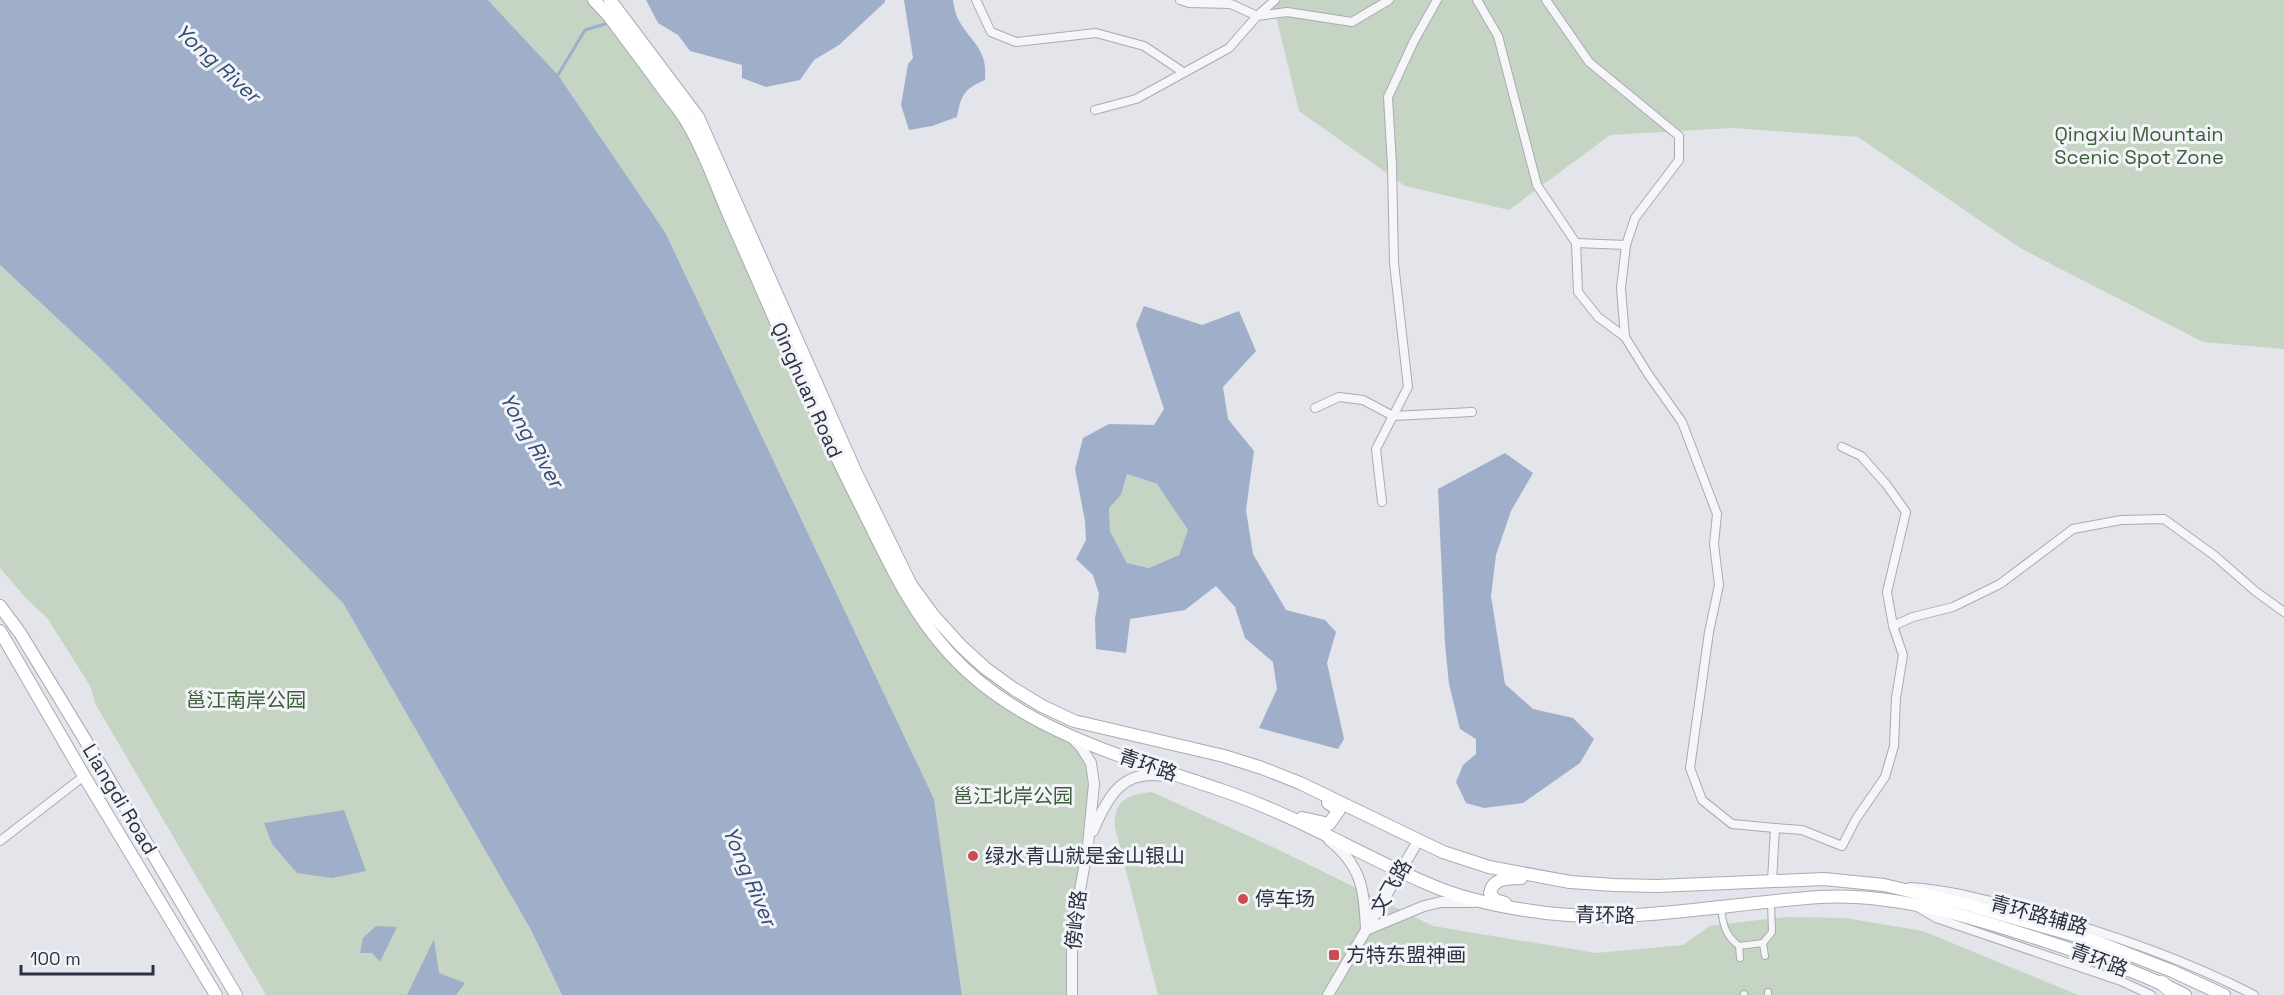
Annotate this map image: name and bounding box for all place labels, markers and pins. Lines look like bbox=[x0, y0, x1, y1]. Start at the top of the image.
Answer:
place label: 绿水青山就是金山银山 bbox=[985, 843, 1185, 869]
marker: 绿水青山就是金山银山 bbox=[966, 849, 980, 863]
place label: 停车场 bbox=[1255, 886, 1315, 912]
marker: 停车场 bbox=[1236, 892, 1250, 906]
place label: 方特东盟神画 bbox=[1346, 942, 1466, 968]
marker: 方特东盟神画 bbox=[1327, 948, 1341, 962]

